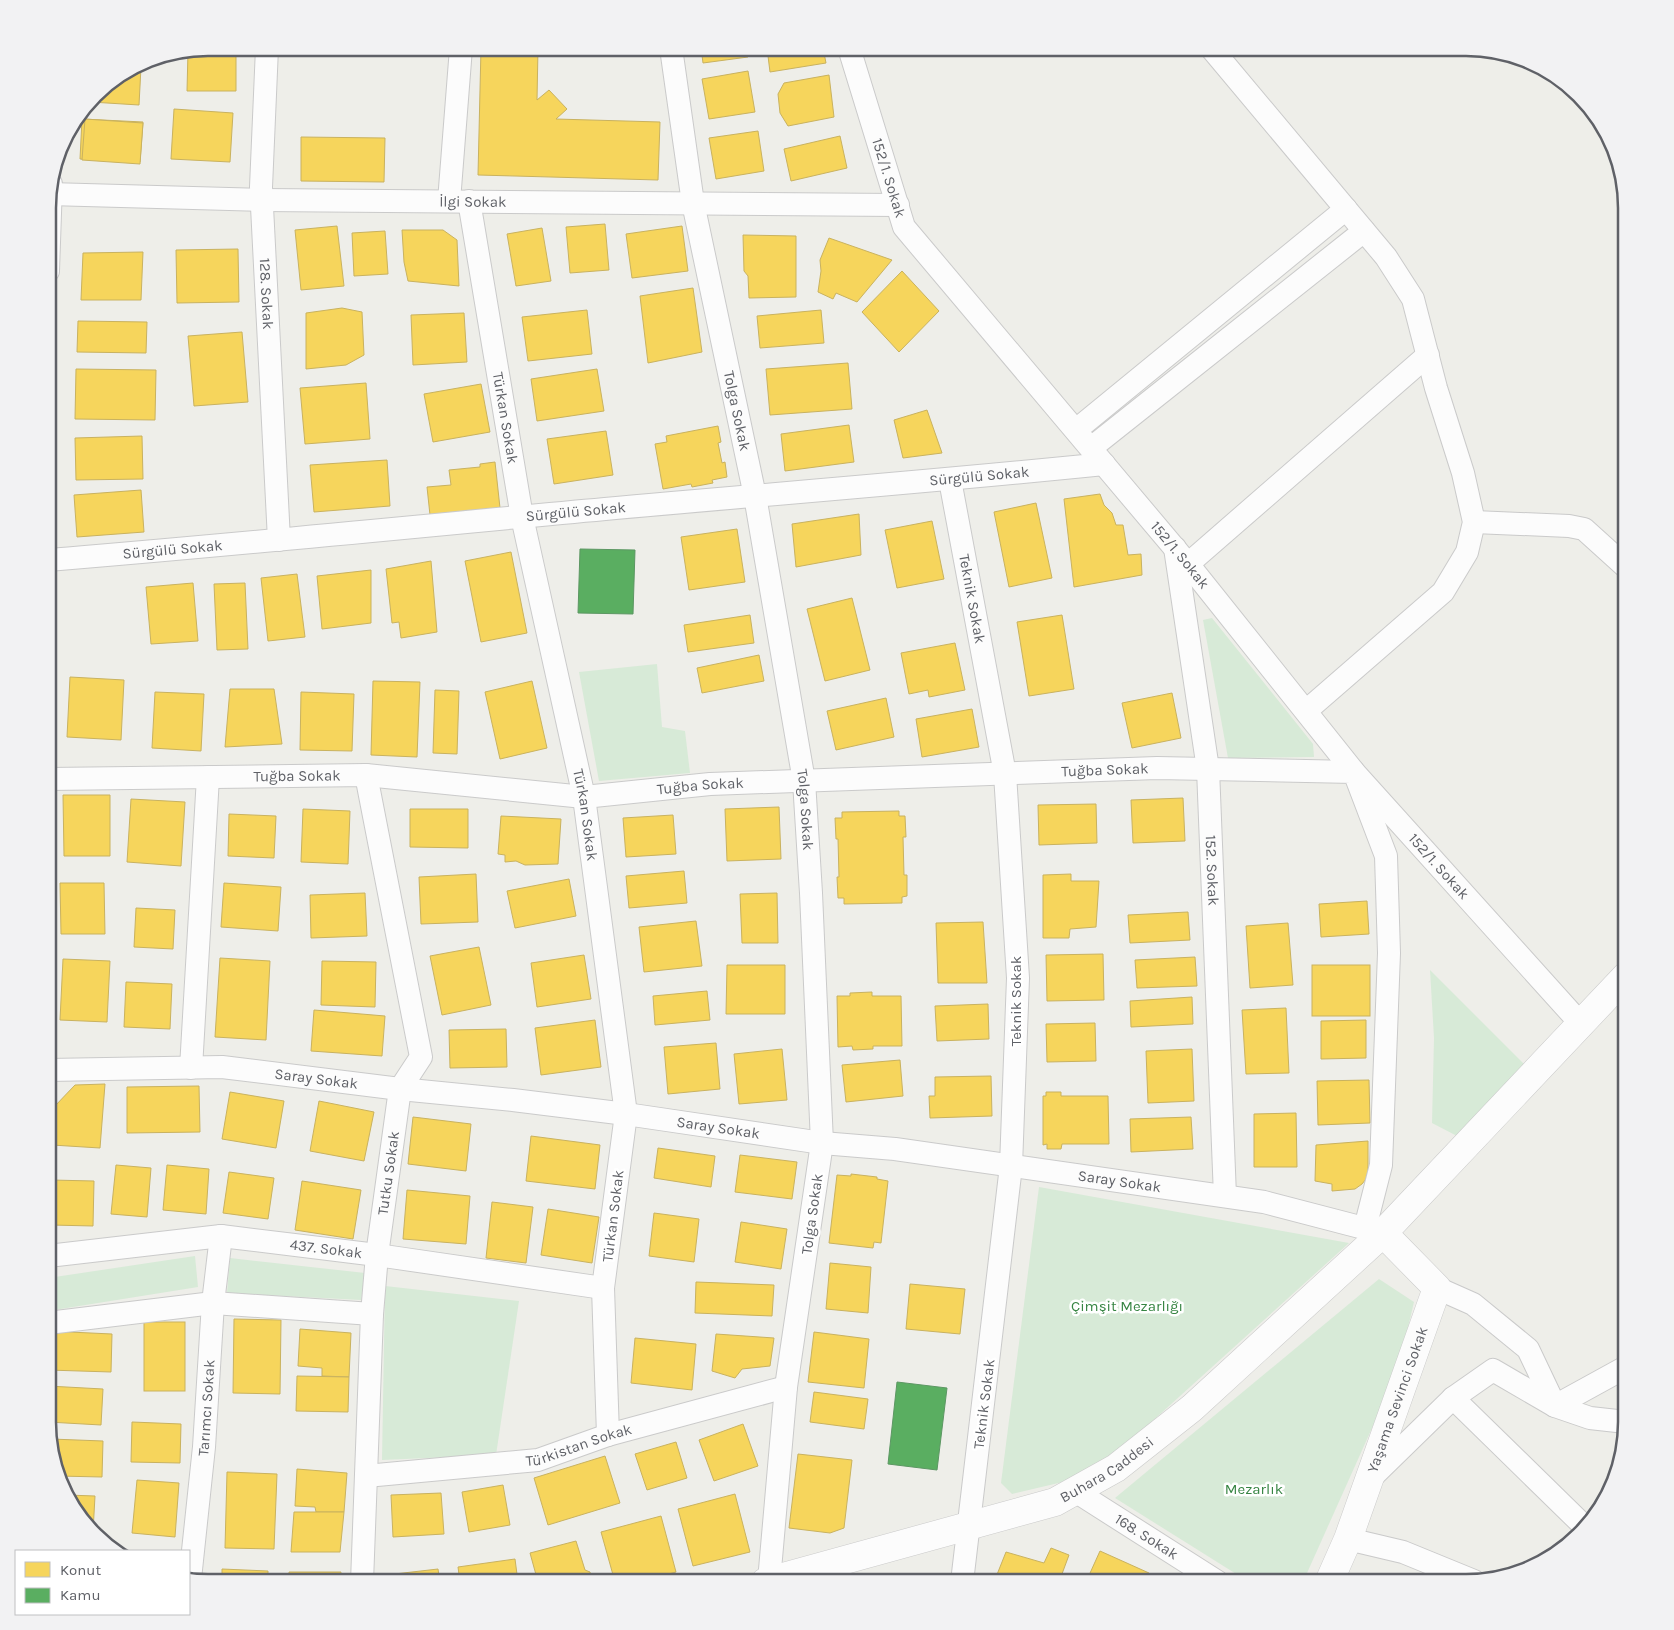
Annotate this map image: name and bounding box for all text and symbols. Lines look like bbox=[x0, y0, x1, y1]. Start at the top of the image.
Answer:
street label: 152/1. Sokak bbox=[868, 136, 910, 220]
street label: İlgi Sokak bbox=[439, 192, 507, 211]
street label: 128. Sokak bbox=[256, 258, 277, 330]
street label: Tolga Sokak bbox=[720, 369, 754, 453]
street label: Türkan Sokak bbox=[489, 371, 522, 465]
street label: Sürgülü Sokak bbox=[929, 462, 1030, 490]
street label: Sürgülü Sokak bbox=[525, 498, 626, 525]
street label: 152/1. Sokak bbox=[1147, 518, 1213, 592]
street label: Sürgülü Sokak bbox=[122, 536, 223, 563]
street label: Teknik Sokak bbox=[955, 553, 989, 645]
street label: Tuğba Sokak bbox=[1061, 759, 1149, 780]
street label: Tuğba Sokak bbox=[253, 766, 341, 785]
street label: Türkan Sokak bbox=[569, 767, 601, 862]
street label: Tolga Sokak bbox=[793, 768, 817, 851]
street label: Tuğba Sokak bbox=[656, 774, 744, 798]
street label: 152/1. Sokak bbox=[1405, 830, 1473, 903]
street label: 152. Sokak bbox=[1202, 835, 1222, 906]
street label: Teknik Sokak bbox=[1007, 956, 1025, 1046]
street label: Saray Sokak bbox=[273, 1065, 359, 1093]
street label: Saray Sokak bbox=[675, 1113, 761, 1143]
street label: Tutku Sokak bbox=[374, 1130, 403, 1216]
street label: Saray Sokak bbox=[1077, 1166, 1162, 1196]
street label: Türkan Sokak bbox=[598, 1169, 628, 1263]
street label: Tolga Sokak bbox=[797, 1172, 827, 1256]
street label: 437. Sokak bbox=[289, 1235, 363, 1262]
park label: Çimşit Mezarlığı bbox=[1071, 1297, 1183, 1315]
street label: Yaşama Sevinci Sokak bbox=[1363, 1324, 1432, 1475]
street label: Teknik Sokak bbox=[970, 1358, 998, 1450]
street label: Tarımcı Sokak bbox=[194, 1359, 218, 1457]
street label: Türkistan Sokak bbox=[525, 1420, 634, 1470]
street label: Buhara Caddesi bbox=[1057, 1433, 1157, 1506]
park label: Mezarlık bbox=[1225, 1480, 1283, 1498]
street label: 168. Sokak bbox=[1112, 1510, 1182, 1563]
legend bbox=[15, 1550, 190, 1615]
text: Konut bbox=[60, 1561, 101, 1579]
text: Kamu bbox=[60, 1586, 101, 1604]

